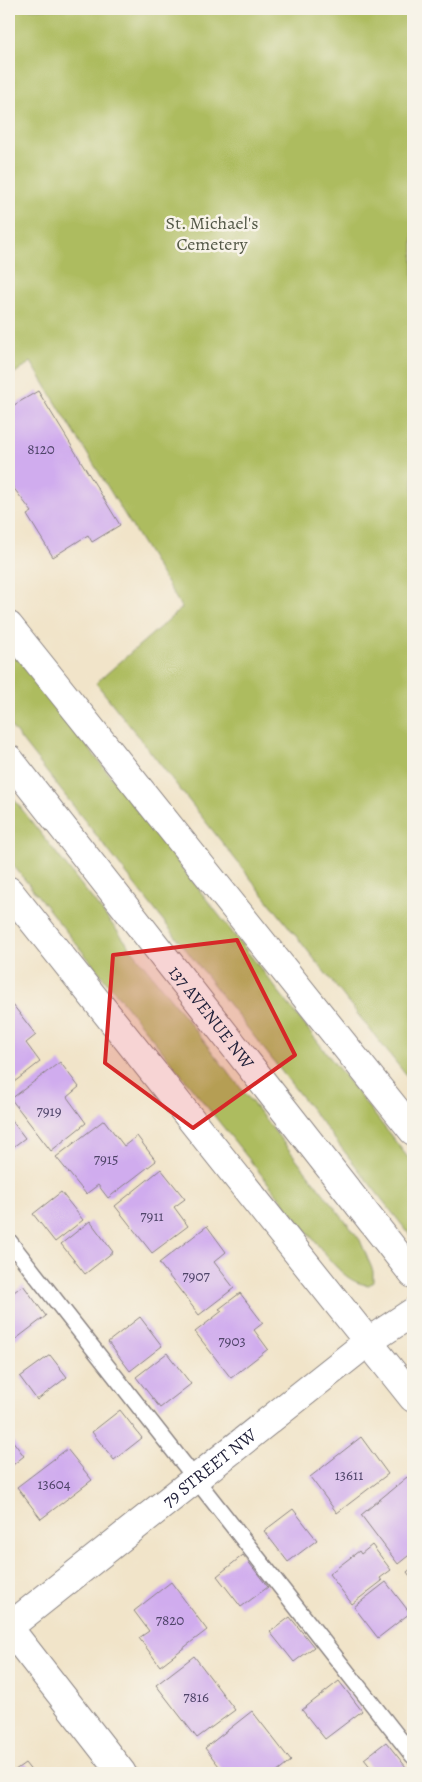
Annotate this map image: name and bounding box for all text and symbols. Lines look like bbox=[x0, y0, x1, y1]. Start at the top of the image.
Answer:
park label: St. Michael's Cemetery bbox=[166, 211, 258, 256]
house number: 8120 bbox=[27, 439, 55, 459]
street label: 137 AVENUE NW bbox=[163, 960, 260, 1074]
house number: 7919 bbox=[36, 1101, 62, 1121]
house number: 7915 bbox=[94, 1149, 118, 1169]
house number: 7911 bbox=[140, 1206, 164, 1226]
house number: 7907 bbox=[182, 1266, 210, 1286]
house number: 7903 bbox=[218, 1331, 246, 1351]
street label: 79 STREET NW bbox=[157, 1423, 262, 1513]
house number: 13611 bbox=[335, 1465, 363, 1485]
house number: 13604 bbox=[37, 1474, 71, 1494]
house number: 7820 bbox=[156, 1610, 184, 1630]
house number: 7816 bbox=[183, 1687, 209, 1707]

